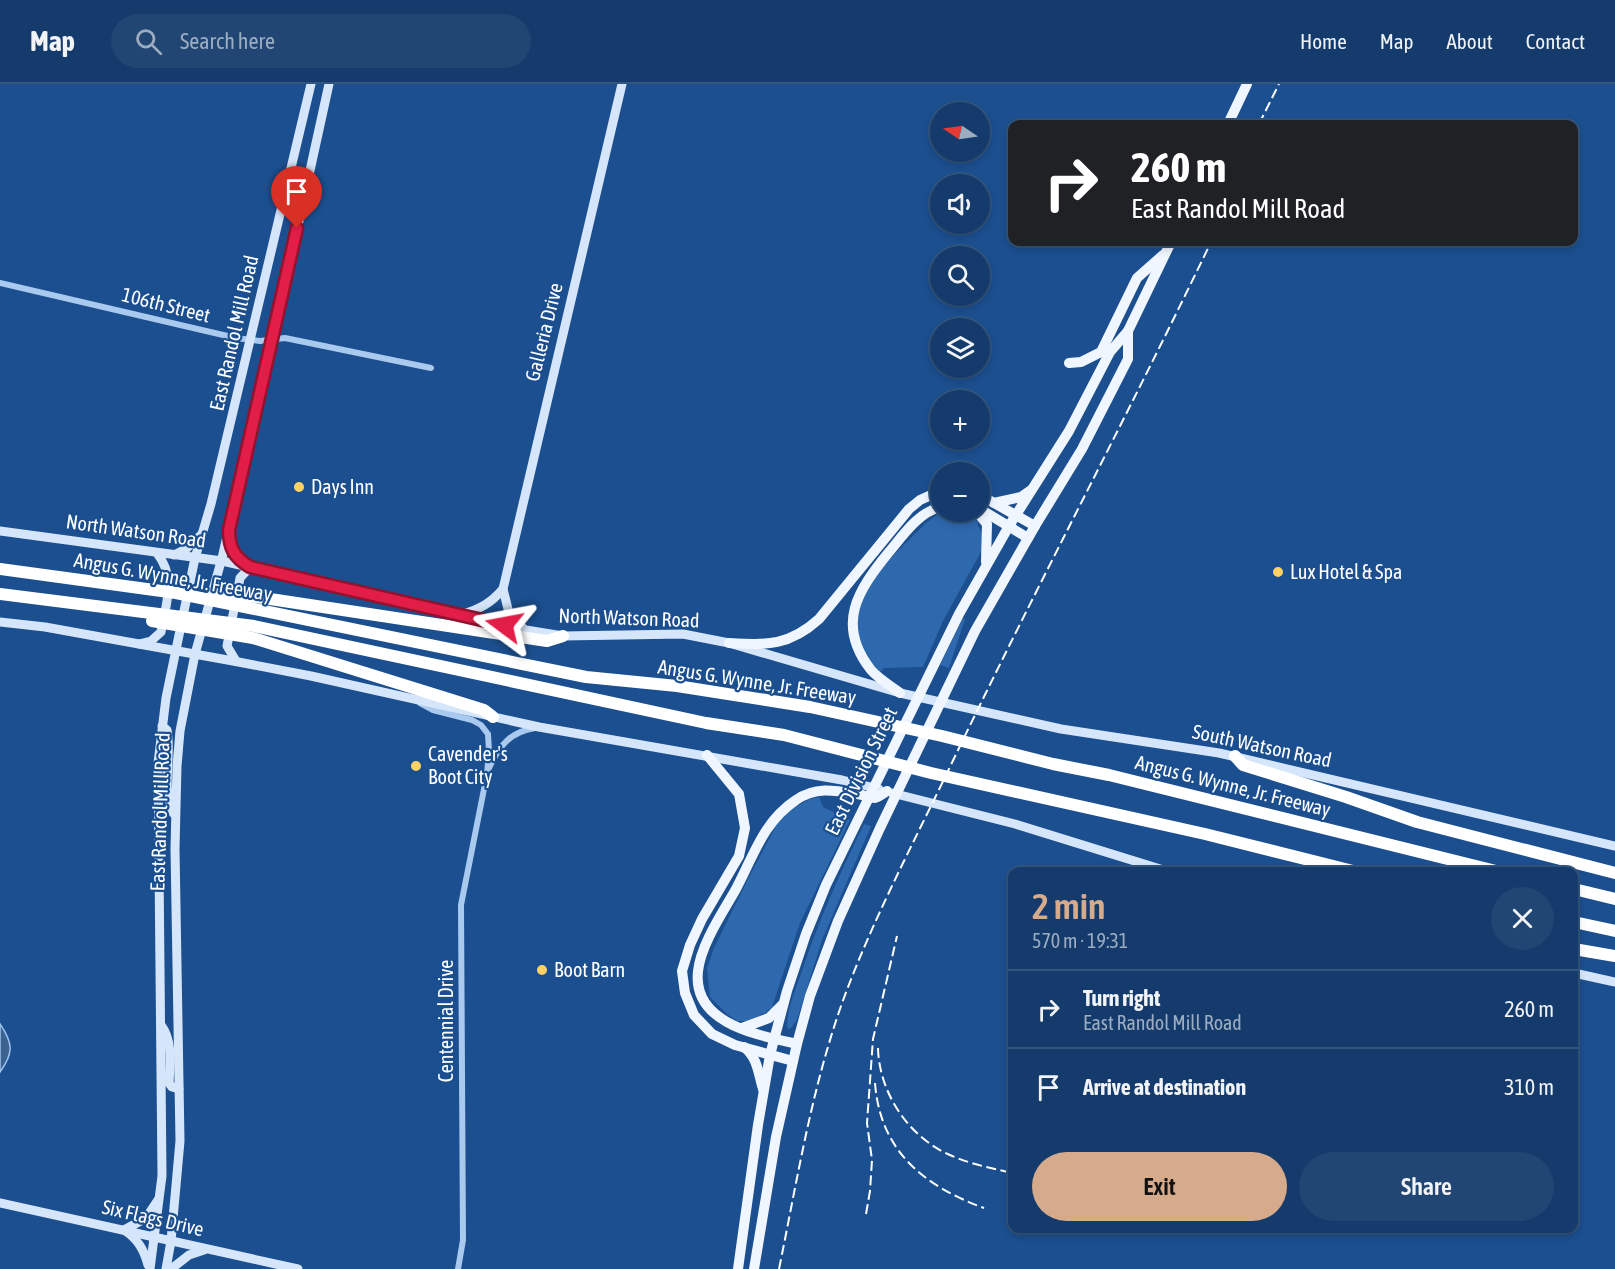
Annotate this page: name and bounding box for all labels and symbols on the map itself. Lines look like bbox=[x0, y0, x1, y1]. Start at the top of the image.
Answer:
north arrow bbox=[930, 102, 990, 162]
pin bbox=[271, 166, 322, 228]
street label: East Randol Mill Road bbox=[204, 253, 263, 413]
street label: Galleria Drive bbox=[520, 280, 567, 384]
street label: 106th Street bbox=[120, 282, 213, 327]
place label: Days Inn bbox=[311, 475, 374, 498]
marker: Days Inn bbox=[292, 480, 306, 494]
street label: North Watson Road bbox=[65, 509, 208, 552]
street label: Angus G. Wynne, Jr. Freeway bbox=[72, 548, 274, 605]
place label: Lux Hotel & Spa bbox=[1290, 560, 1402, 583]
marker: Lux Hotel & Spa bbox=[1271, 565, 1285, 579]
position arrow bbox=[472, 593, 536, 657]
street label: North Watson Road bbox=[558, 604, 700, 631]
street label: Angus G. Wynne, Jr. Freeway bbox=[656, 654, 858, 709]
street label: East Division Street bbox=[820, 703, 902, 838]
street label: South Watson Road bbox=[1190, 720, 1334, 771]
street label: East Randol Mill Road bbox=[145, 732, 174, 892]
place label: Cavender's Boot City bbox=[428, 742, 508, 788]
street label: Angus G. Wynne, Jr. Freeway bbox=[1133, 750, 1333, 821]
marker: Cavender's Boot City bbox=[409, 759, 423, 773]
place label: Boot Barn bbox=[554, 958, 625, 981]
street label: Centennial Drive bbox=[434, 960, 457, 1082]
marker: Boot Barn bbox=[535, 963, 549, 977]
street label: Six Flags Drive bbox=[100, 1195, 206, 1240]

